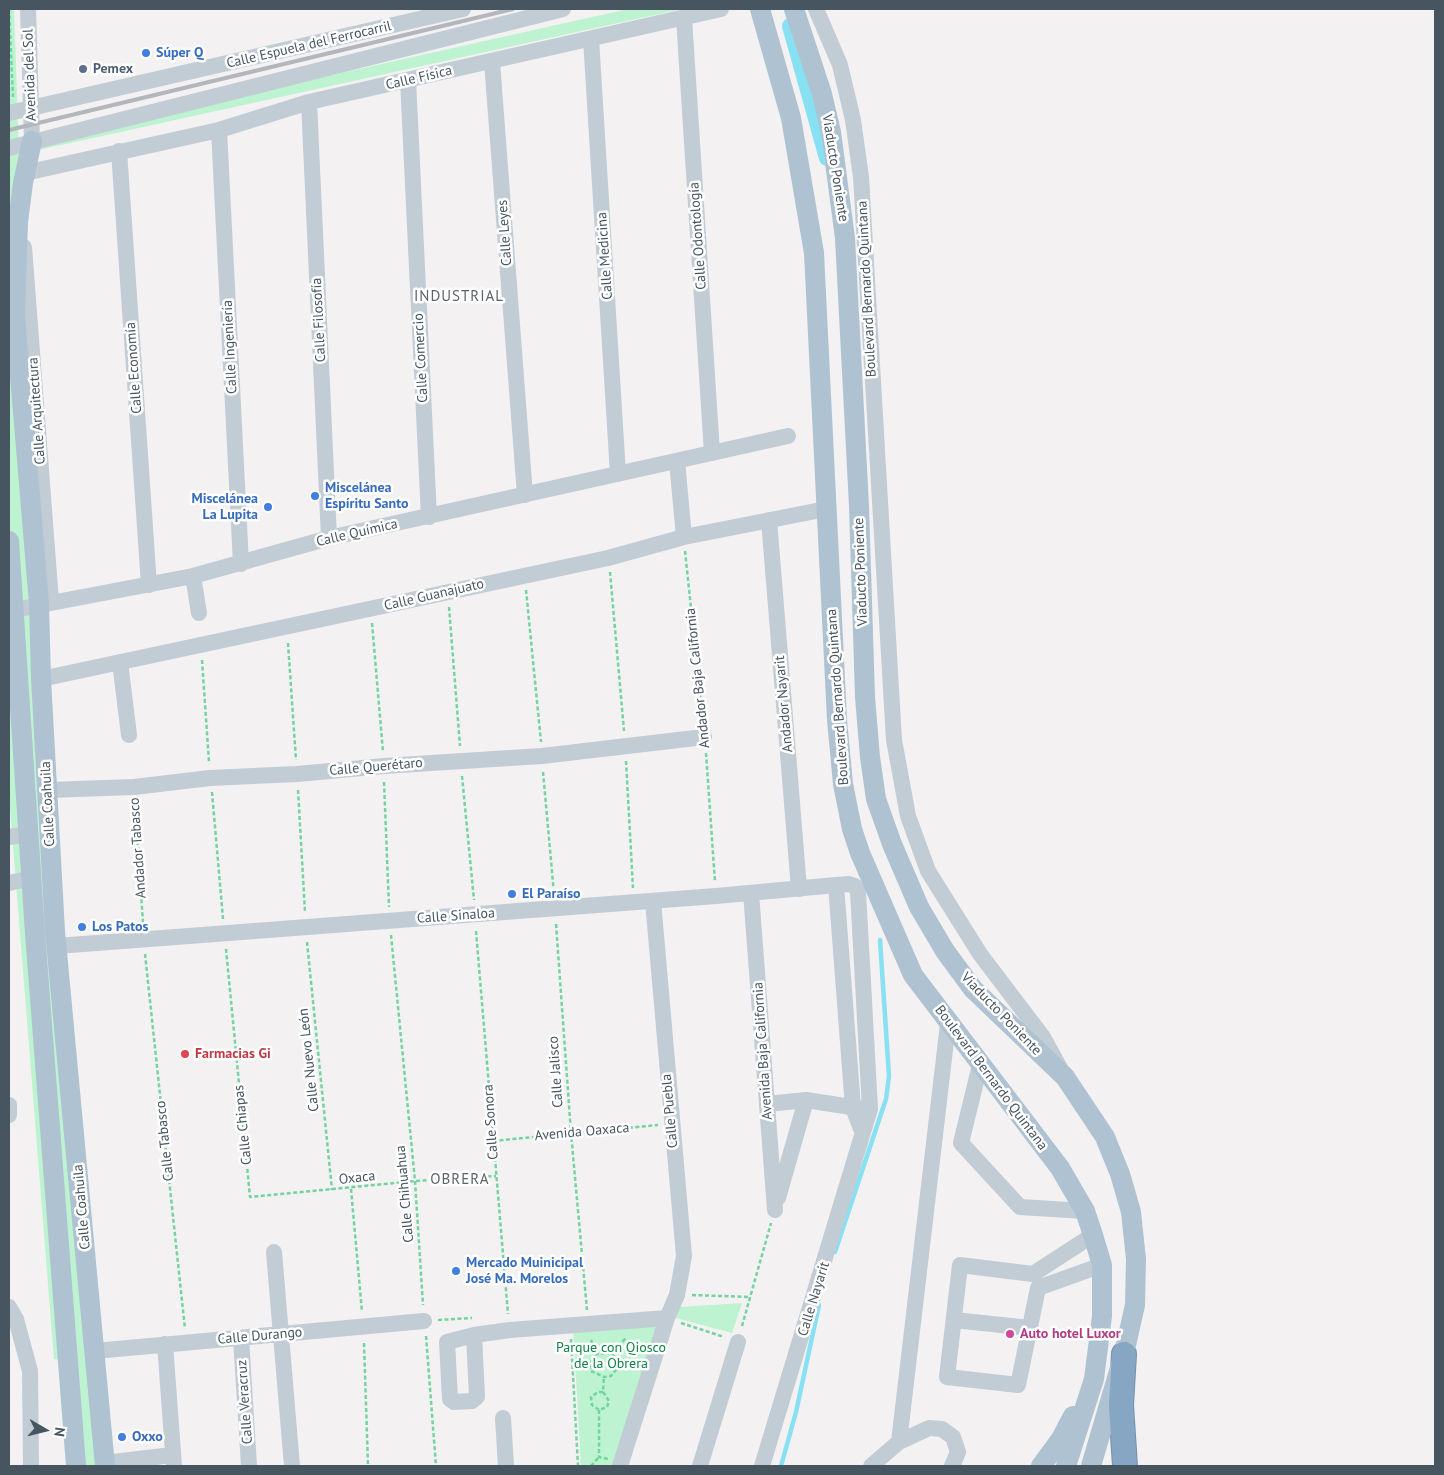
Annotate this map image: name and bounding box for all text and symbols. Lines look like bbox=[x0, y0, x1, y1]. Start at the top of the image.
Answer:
street label: Calle Espuela del Ferrocarril bbox=[225, 18, 393, 72]
street label: Avenida del Sol bbox=[20, 28, 40, 122]
place label: Súper Q bbox=[156, 45, 203, 61]
marker: Súper Q bbox=[140, 47, 152, 59]
place label: Pemex bbox=[93, 61, 133, 77]
street label: Calle Física bbox=[384, 62, 454, 94]
marker: Pemex bbox=[77, 63, 89, 75]
street label: Viaducto Poniente bbox=[818, 113, 852, 223]
street label: Calle Odontología bbox=[686, 182, 710, 290]
street label: Calle Leyes bbox=[494, 199, 516, 267]
street label: Boulevard Bernardo Quintana bbox=[854, 200, 880, 378]
street label: Calle Medicina bbox=[594, 212, 616, 300]
street label: Calle Filosofía bbox=[308, 277, 330, 363]
district label: INDUSTRIAL bbox=[413, 288, 505, 306]
street label: Calle Ingeniería bbox=[219, 300, 241, 394]
street label: Calle Comercio bbox=[410, 313, 432, 403]
street label: Calle Economía bbox=[122, 322, 146, 414]
street label: Calle Arquitectura bbox=[25, 357, 49, 465]
place label: Miscelánea Espíritu Santo bbox=[325, 480, 409, 512]
marker: Miscelánea Espíritu Santo bbox=[309, 490, 321, 502]
place label: Miscelánea La Lupita bbox=[191, 491, 258, 524]
marker: Miscelánea La Lupita bbox=[262, 501, 274, 513]
street label: Calle Química bbox=[315, 515, 399, 551]
street label: Viaducto Poniente bbox=[851, 517, 871, 627]
street label: Calle Guanajuato bbox=[383, 575, 485, 615]
street label: Andador Baja California bbox=[682, 607, 714, 749]
street label: Boulevard Bernardo Quintana bbox=[823, 608, 853, 786]
street label: Andador Nayarit bbox=[771, 655, 797, 753]
street label: Calle Querétaro bbox=[329, 755, 423, 779]
street label: Calle Coahuila bbox=[37, 761, 59, 847]
street label: Andador Tabasco bbox=[126, 797, 150, 899]
place label: El Paraíso bbox=[522, 886, 581, 902]
marker: El Paraíso bbox=[506, 888, 518, 900]
street label: Calle Sinaloa bbox=[416, 905, 496, 927]
place label: Los Patos bbox=[92, 919, 148, 935]
marker: Los Patos bbox=[76, 921, 88, 933]
street label: Viaducto Poniente bbox=[957, 969, 1045, 1059]
street label: Avenida Baja California bbox=[750, 982, 776, 1120]
street label: Boulevard Bernardo Quintana bbox=[931, 1002, 1051, 1154]
street label: Calle Nuevo León bbox=[295, 1007, 323, 1113]
street label: Calle Jalisco bbox=[545, 1036, 567, 1108]
place label: Farmacias Gi bbox=[195, 1046, 271, 1062]
marker: Farmacias Gi bbox=[179, 1048, 191, 1060]
street label: Calle Puebla bbox=[658, 1073, 682, 1149]
street label: Calle Chiapas bbox=[230, 1084, 256, 1166]
street label: Calle Sonora bbox=[480, 1084, 502, 1160]
street label: Calle Tabasco bbox=[152, 1100, 178, 1182]
street label: Avenida Oaxaca bbox=[534, 1119, 630, 1145]
street label: Calle Chihuahua bbox=[392, 1145, 418, 1243]
street label: Calle Coahuila bbox=[70, 1164, 94, 1250]
street label: Oxaca bbox=[338, 1168, 376, 1188]
district label: OBRERA bbox=[430, 1171, 490, 1189]
place label: Mercado Muinicipal José Ma. Morelos bbox=[466, 1255, 583, 1288]
street label: Calle Nayarit bbox=[795, 1260, 833, 1338]
marker: Mercado Muinicipal José Ma. Morelos bbox=[450, 1265, 462, 1277]
street label: Calle Durango bbox=[217, 1324, 303, 1348]
place label: Auto hotel Luxor bbox=[1020, 1326, 1121, 1342]
marker: Auto hotel Luxor bbox=[1004, 1328, 1016, 1340]
park label: Parque con Qiosco de la Obrera bbox=[556, 1340, 666, 1372]
street label: Calle Veracruz bbox=[234, 1359, 256, 1445]
north arrow bbox=[20, 1405, 70, 1455]
text: N bbox=[50, 1426, 69, 1438]
place label: Oxxo bbox=[132, 1429, 163, 1445]
marker: Oxxo bbox=[116, 1431, 128, 1443]

